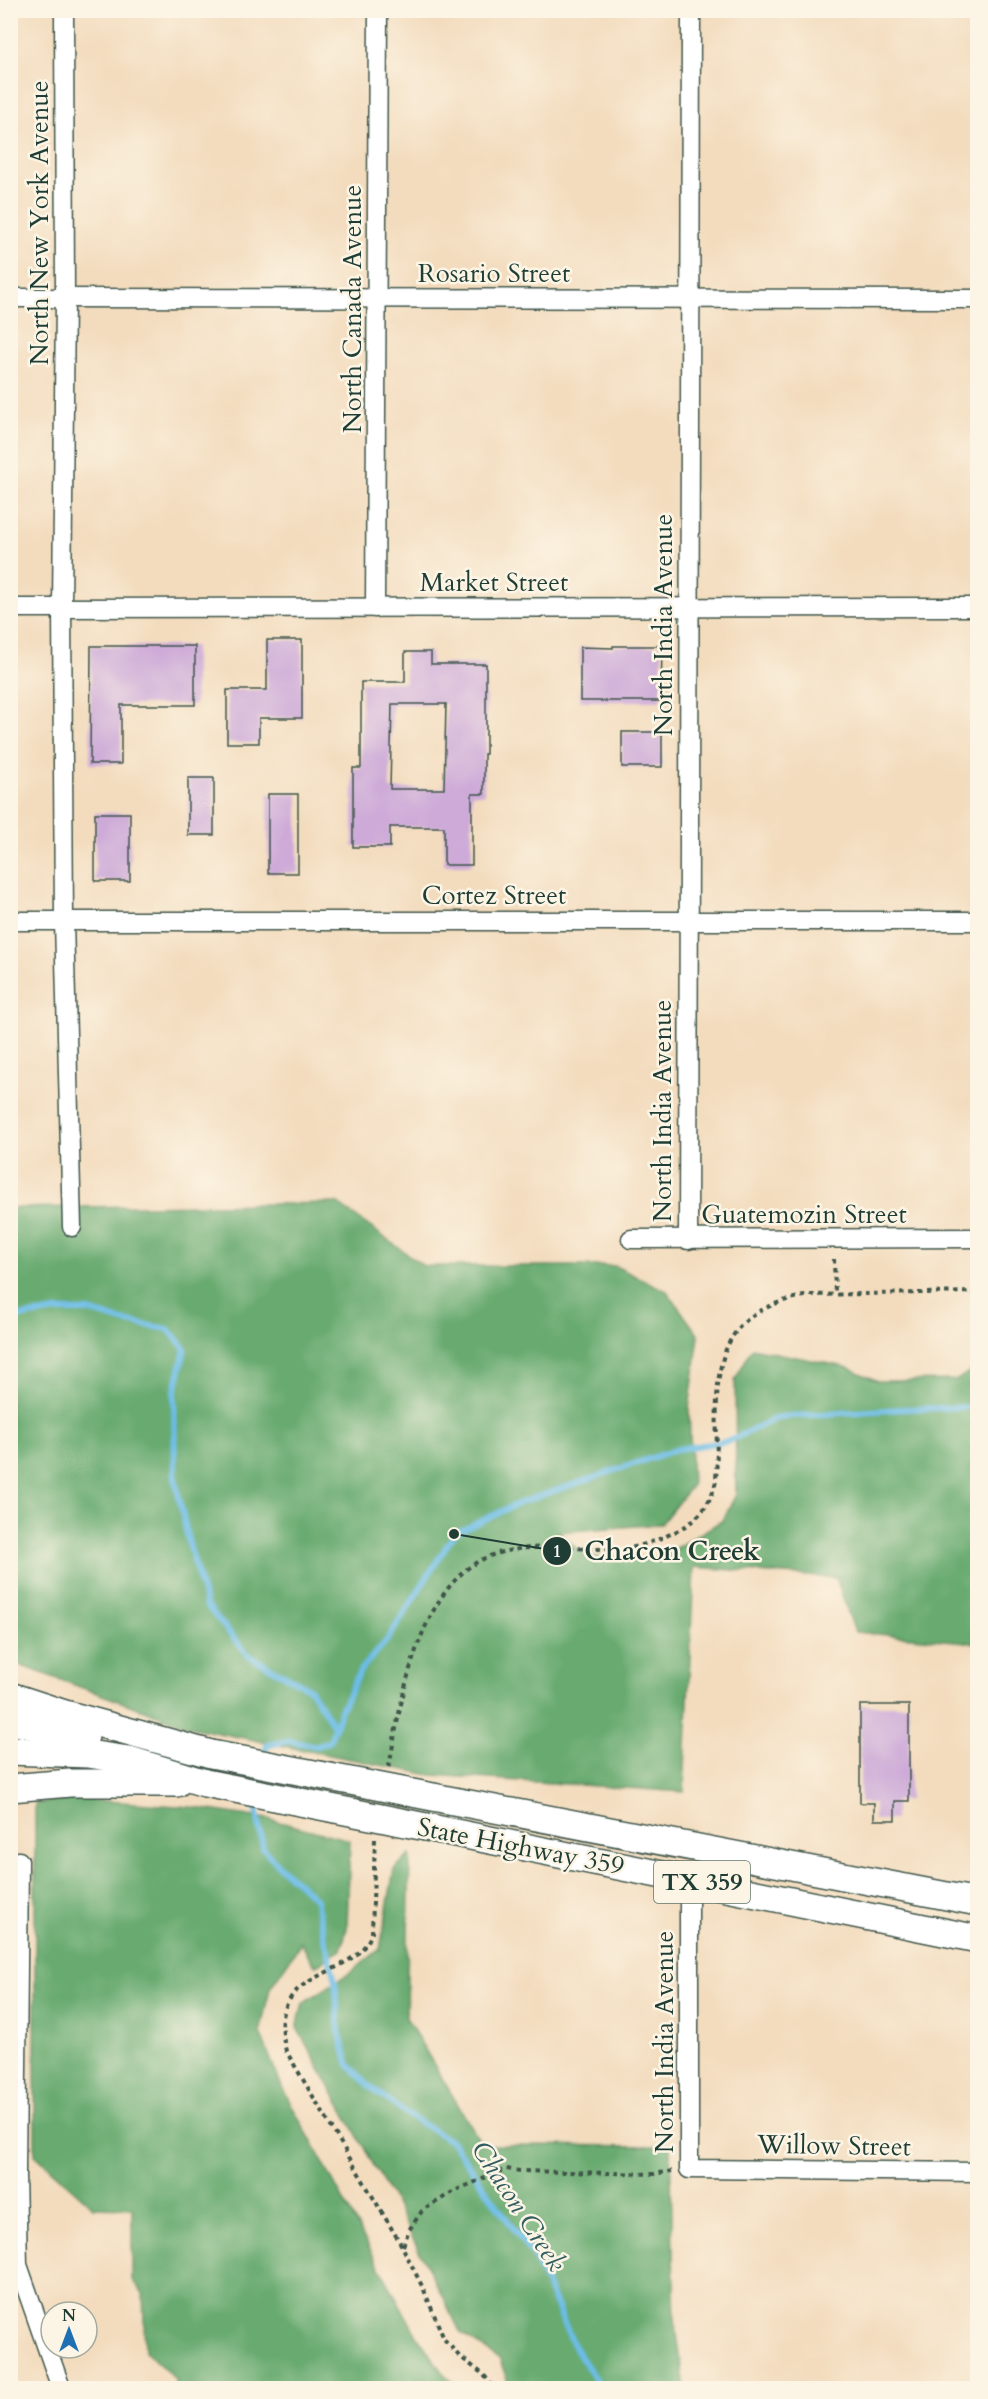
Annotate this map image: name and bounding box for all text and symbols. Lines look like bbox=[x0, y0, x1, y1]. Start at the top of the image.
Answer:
street label: North New York Avenue bbox=[22, 80, 57, 366]
street label: North Canada Avenue bbox=[335, 185, 370, 433]
street label: Rosario Street bbox=[418, 256, 570, 291]
street label: North India Avenue bbox=[646, 514, 681, 736]
street label: Market Street bbox=[420, 565, 568, 600]
street label: Cortez Street bbox=[422, 878, 566, 913]
street label: North India Avenue bbox=[645, 1000, 680, 1222]
street label: Guatemozin Street bbox=[701, 1197, 907, 1232]
callout: Chacon Creek bbox=[542, 1528, 772, 1573]
text: Chacon Creek bbox=[584, 1533, 760, 1570]
text: 1 bbox=[552, 1539, 562, 1564]
street label: State Highway 359 bbox=[414, 1809, 627, 1884]
road number: TX 359 bbox=[654, 1861, 750, 1903]
street label: North India Avenue bbox=[647, 1931, 682, 2153]
street label: Willow Street bbox=[756, 2127, 911, 2164]
water label: Chacon Creek bbox=[462, 2134, 575, 2280]
north arrow bbox=[39, 2300, 99, 2360]
text: N bbox=[62, 2305, 76, 2327]

